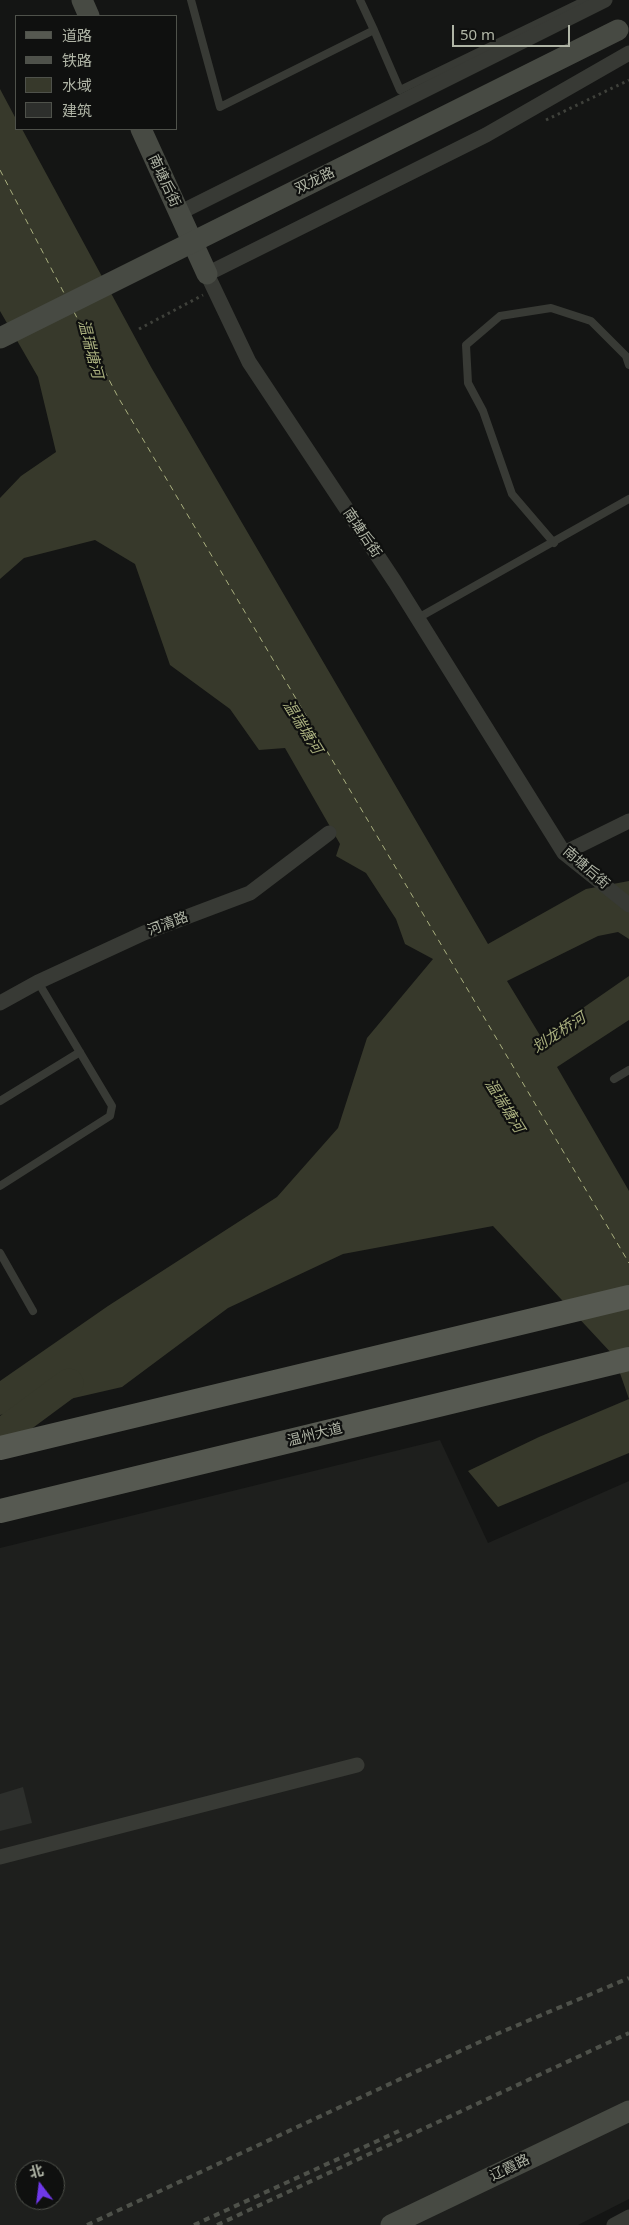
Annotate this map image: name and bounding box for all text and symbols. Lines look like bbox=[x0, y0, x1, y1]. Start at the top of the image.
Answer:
legend bbox=[15, 15, 178, 130]
scale bar bbox=[454, 15, 572, 47]
text: 50 m bbox=[460, 24, 495, 44]
text: 道路 bbox=[62, 25, 92, 45]
text: 铁路 bbox=[62, 50, 92, 70]
text: 水域 bbox=[62, 75, 92, 95]
text: 建筑 bbox=[62, 100, 92, 120]
street label: 南塘后街 bbox=[145, 152, 183, 210]
street label: 双龙路 bbox=[292, 164, 338, 198]
water label: 温瑞塘河 bbox=[74, 318, 106, 380]
street label: 南塘后街 bbox=[339, 505, 385, 561]
water label: 温瑞塘河 bbox=[278, 697, 326, 757]
street label: 南塘后街 bbox=[559, 843, 613, 893]
street label: 河清路 bbox=[145, 909, 191, 939]
water label: 划龙桥河 bbox=[529, 1009, 589, 1057]
water label: 温瑞塘河 bbox=[480, 1076, 528, 1136]
street label: 温州大道 bbox=[286, 1420, 344, 1450]
street label: 辽霞路 bbox=[487, 2151, 533, 2185]
north arrow bbox=[15, 2160, 65, 2210]
text: 北 bbox=[27, 2160, 45, 2182]

